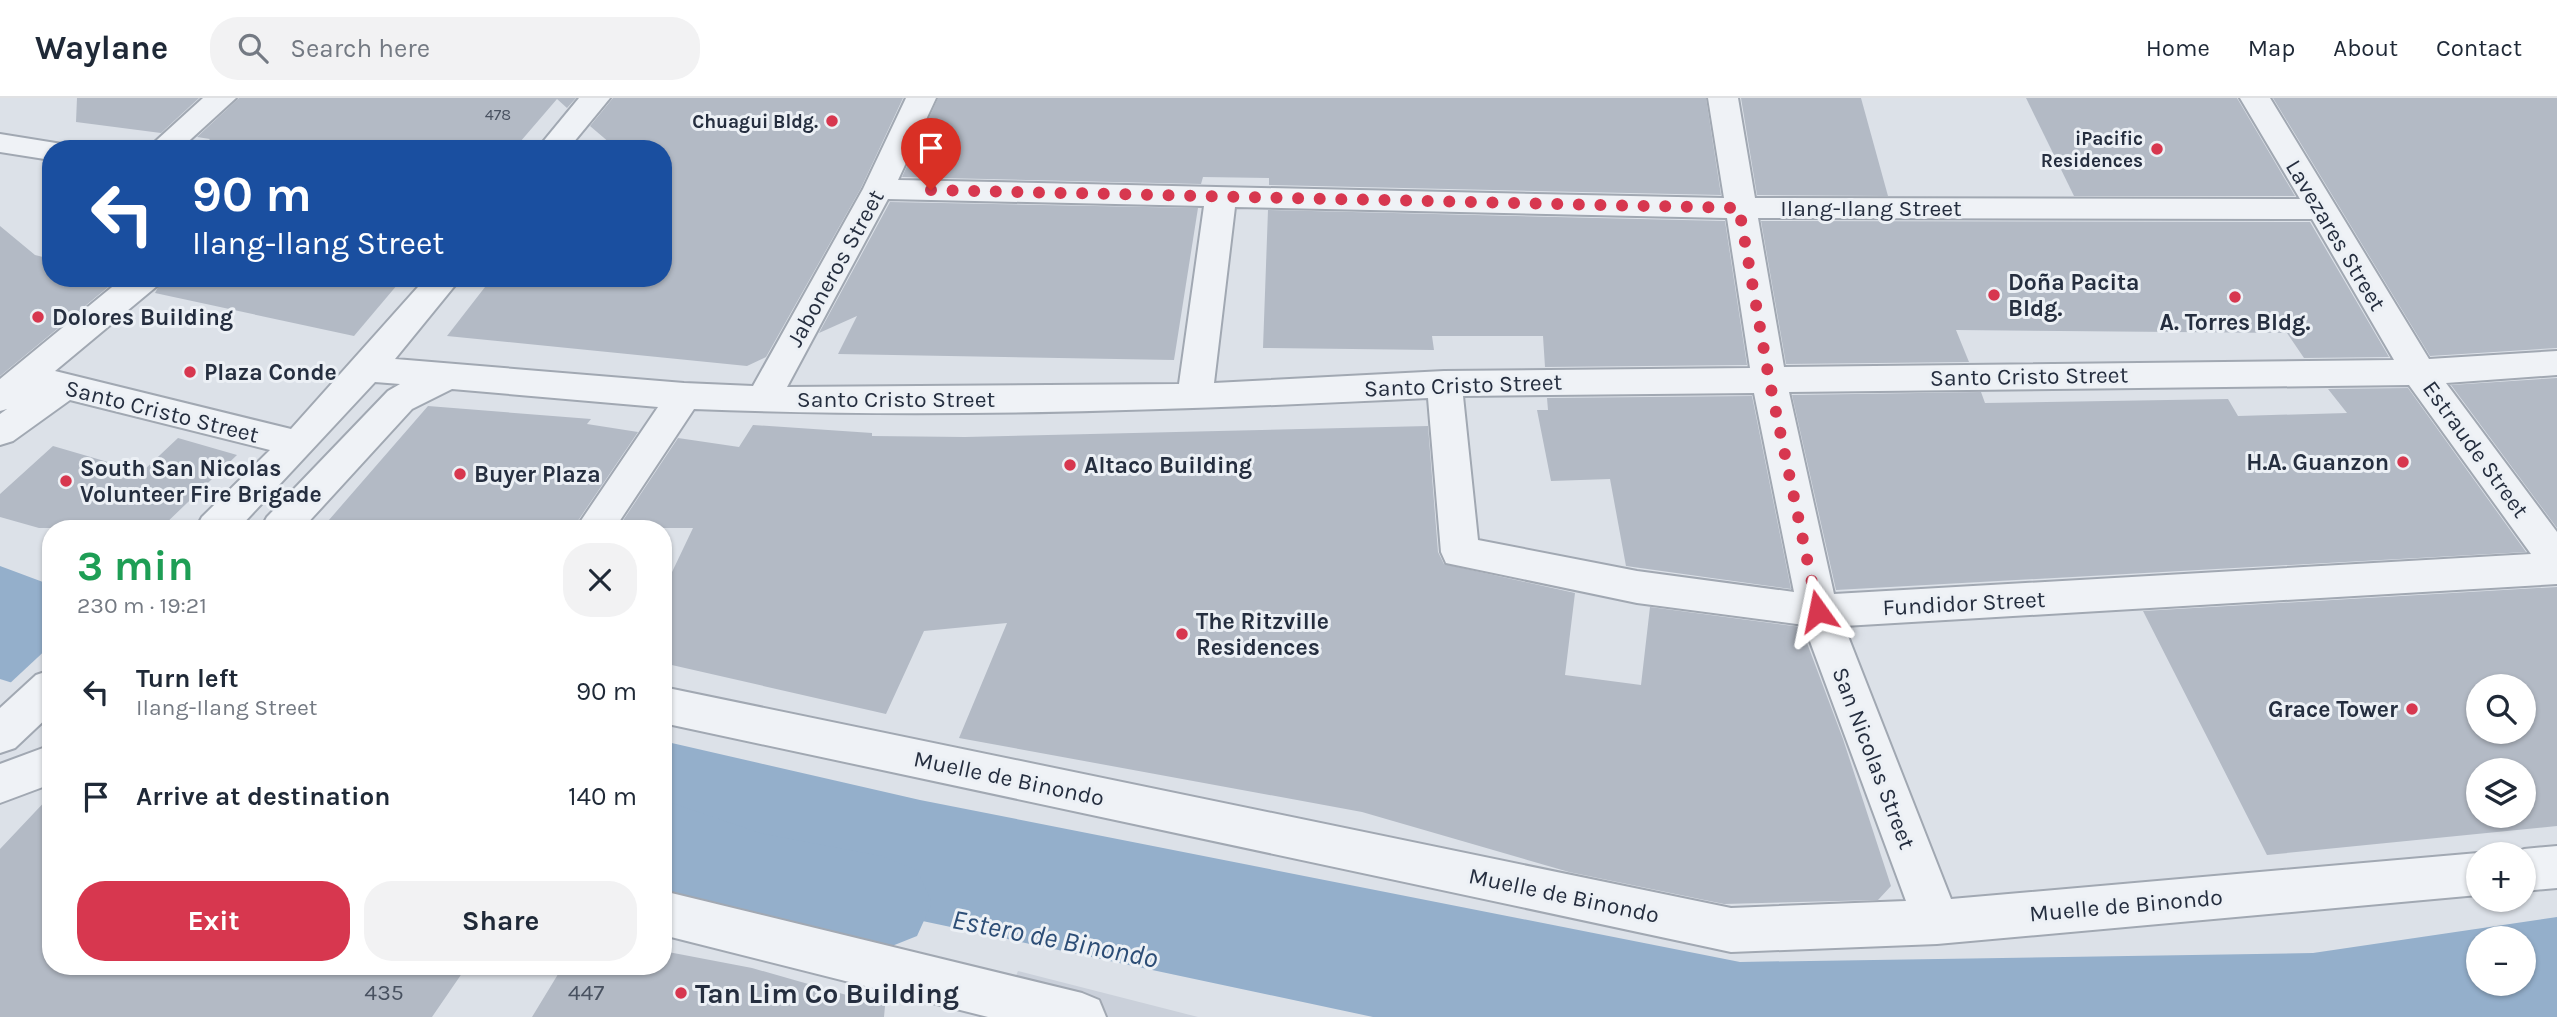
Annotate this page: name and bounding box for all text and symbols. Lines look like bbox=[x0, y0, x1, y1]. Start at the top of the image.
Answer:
search box bbox=[210, 17, 700, 80]
text: Waylane bbox=[35, 29, 168, 67]
icon: search bbox=[234, 29, 272, 67]
text: Search here bbox=[290, 33, 430, 64]
text: Home bbox=[2146, 34, 2210, 62]
text: Map bbox=[2248, 34, 2295, 62]
text: About bbox=[2333, 34, 2398, 62]
text: Contact bbox=[2436, 34, 2522, 62]
house number: 478 bbox=[485, 105, 511, 124]
place label: Chuagui Bldg. bbox=[692, 111, 818, 133]
marker: Chuagui Bldg. bbox=[824, 113, 840, 129]
pin bbox=[901, 118, 961, 190]
place label: iPacific Residences bbox=[2041, 128, 2143, 172]
icon: arrive bbox=[912, 129, 950, 167]
marker: iPacific Residences bbox=[2149, 141, 2165, 157]
street label: Lavezares Street bbox=[2280, 155, 2391, 316]
text: 90 m bbox=[192, 166, 312, 223]
icon: left bbox=[77, 168, 168, 259]
street label: Jaboneros Street bbox=[781, 185, 890, 351]
street label: Ilang-Ilang Street bbox=[1780, 195, 1962, 222]
text: Ilang-Ilang Street bbox=[192, 225, 444, 262]
place label: Doña Pacita Bldg. bbox=[2008, 269, 2139, 322]
marker: Doña Pacita Bldg. bbox=[1986, 287, 2002, 303]
marker: A. Torres Bldg. bbox=[2227, 289, 2243, 305]
place label: Dolores Building bbox=[52, 304, 233, 331]
marker: Dolores Building bbox=[30, 309, 46, 325]
place label: A. Torres Bldg. bbox=[2160, 309, 2310, 336]
place label: Plaza Conde bbox=[204, 359, 337, 386]
street label: Santo Cristo Street bbox=[1930, 361, 2129, 392]
marker: Plaza Conde bbox=[182, 364, 198, 380]
street label: Santo Cristo Street bbox=[1363, 369, 1563, 402]
street label: Santo Cristo Street bbox=[62, 374, 262, 449]
street label: Estraude Street bbox=[2417, 376, 2535, 523]
street label: Santo Cristo Street bbox=[797, 386, 995, 413]
place label: H.A. Guanzon bbox=[2246, 449, 2389, 476]
place label: Altaco Building bbox=[1084, 452, 1252, 479]
marker: H.A. Guanzon bbox=[2395, 454, 2411, 470]
place label: South San Nicolas Volunteer Fire Brigade bbox=[80, 455, 322, 508]
marker: Altaco Building bbox=[1062, 457, 1078, 473]
place label: Buyer Plaza bbox=[474, 461, 601, 488]
marker: Buyer Plaza bbox=[452, 466, 468, 482]
marker: South San Nicolas Volunteer Fire Brigade bbox=[58, 473, 74, 489]
text: 3 min bbox=[77, 541, 194, 591]
button: close bbox=[563, 543, 637, 617]
position arrow bbox=[1781, 574, 1855, 648]
street label: Fundidor Street bbox=[1882, 586, 2046, 621]
text: 230 m · 19:21 bbox=[77, 592, 207, 619]
place label: The Ritzville Residences bbox=[1196, 608, 1329, 661]
marker: The Ritzville Residences bbox=[1174, 626, 1190, 642]
text: Turn left bbox=[136, 663, 238, 694]
street label: San Nicolas Street bbox=[1826, 663, 1921, 853]
icon: left bbox=[77, 673, 115, 711]
map controls bbox=[2466, 674, 2536, 996]
button: search bbox=[2466, 674, 2536, 744]
text: 90 m bbox=[576, 676, 637, 707]
text: Ilang-Ilang Street bbox=[136, 694, 317, 721]
place label: Grace Tower bbox=[2268, 696, 2398, 723]
marker: Grace Tower bbox=[2404, 701, 2420, 717]
street label: Muelle de Binondo bbox=[911, 745, 1107, 812]
button: layers bbox=[2466, 758, 2536, 828]
icon: arrive bbox=[77, 778, 115, 816]
text: Arrive at destination bbox=[136, 781, 390, 812]
text: 140 m bbox=[568, 781, 637, 812]
button: + bbox=[2466, 842, 2536, 912]
street label: Muelle de Binondo bbox=[1466, 862, 1662, 929]
button: Exit bbox=[77, 881, 350, 961]
button: Share bbox=[364, 881, 637, 961]
street label: Muelle de Binondo bbox=[2028, 884, 2224, 927]
water label: Estero de Binondo bbox=[949, 902, 1161, 975]
button: − bbox=[2466, 926, 2536, 996]
place label: Tan Lim Co Building bbox=[695, 977, 959, 1010]
house number: 435 bbox=[364, 979, 404, 1006]
house number: 447 bbox=[568, 979, 604, 1006]
marker: Tan Lim Co Building bbox=[673, 985, 689, 1001]

